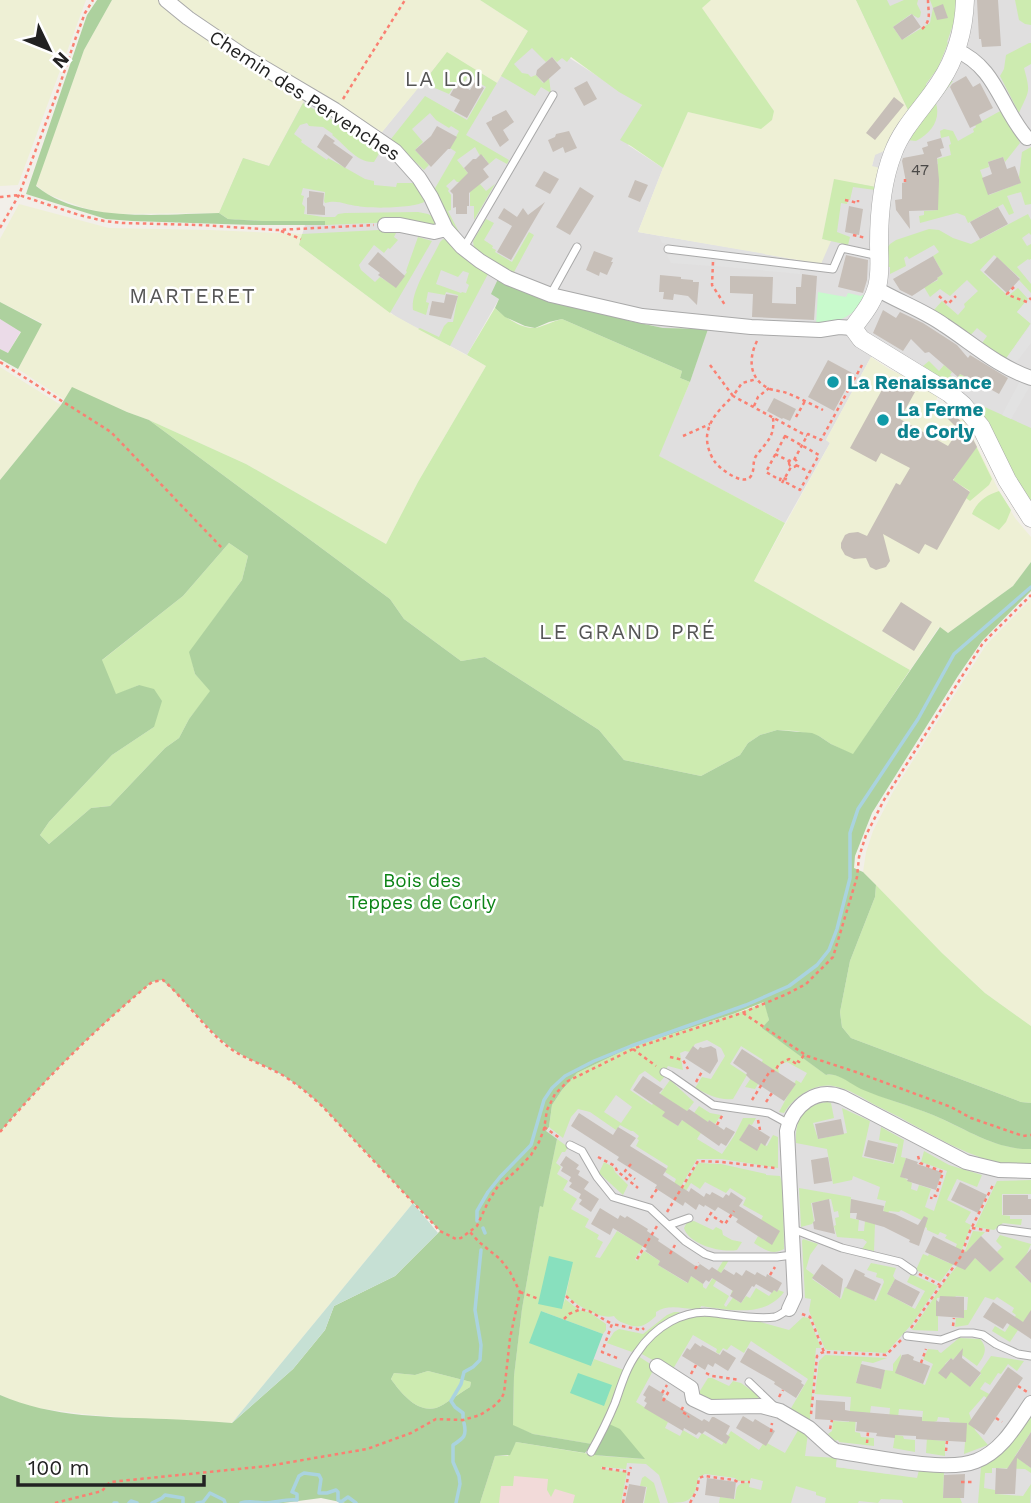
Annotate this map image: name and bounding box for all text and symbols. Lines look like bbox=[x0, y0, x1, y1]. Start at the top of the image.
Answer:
north arrow bbox=[14, 14, 84, 84]
street label: Chemin des Pervenches bbox=[205, 25, 404, 166]
text: N bbox=[48, 47, 74, 73]
district label: LA LOI bbox=[405, 66, 483, 91]
house number: 47 bbox=[911, 160, 929, 179]
district label: MARTERET bbox=[129, 283, 257, 308]
place label: La Renaissance bbox=[847, 371, 992, 394]
marker: La Renaissance bbox=[825, 374, 841, 390]
place label: La Ferme de Corly bbox=[897, 398, 983, 443]
marker: La Ferme de Corly bbox=[875, 412, 891, 428]
district label: LE GRAND PRÉ bbox=[539, 619, 717, 644]
park label: Bois des Teppes de Corly bbox=[348, 869, 496, 914]
scale bar bbox=[18, 1444, 203, 1488]
text: 100 m bbox=[28, 1455, 90, 1480]

